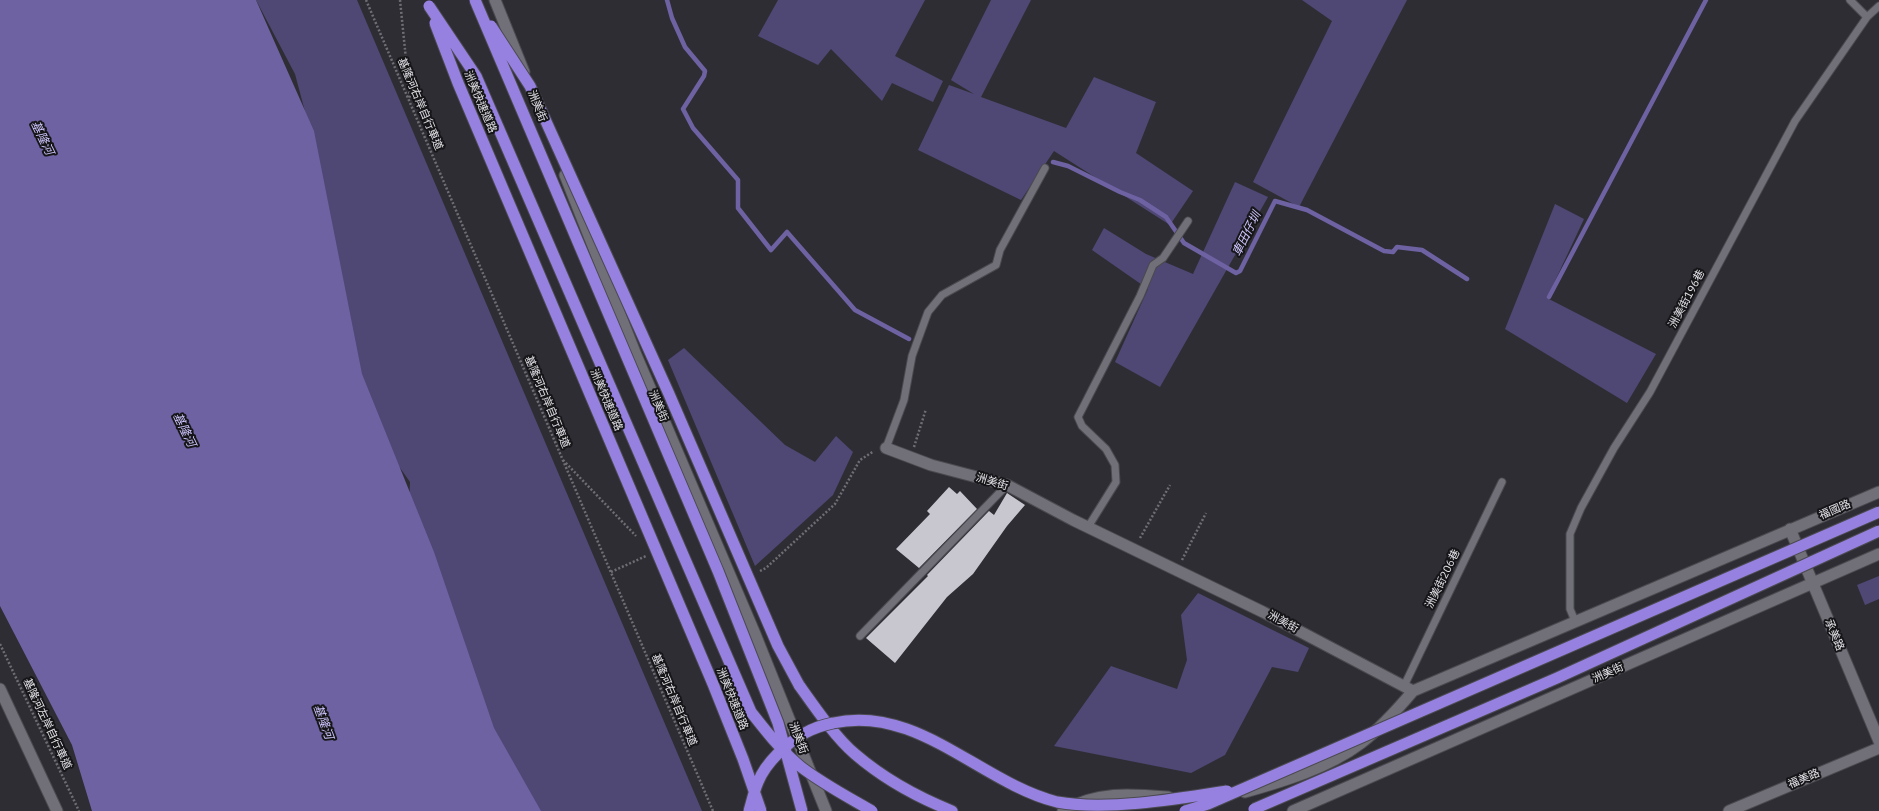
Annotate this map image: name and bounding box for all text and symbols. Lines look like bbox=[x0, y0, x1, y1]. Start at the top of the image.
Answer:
street label: 基隆河右岸自行車道 bbox=[395, 56, 445, 152]
street label: 洲美快速道路 bbox=[461, 69, 499, 135]
street label: 洲美街 bbox=[525, 88, 549, 124]
water label: 基隆河 bbox=[28, 119, 56, 157]
water label: 車田仔圳 bbox=[1230, 209, 1264, 259]
street label: 洲美街196巷 bbox=[1666, 268, 1708, 330]
street label: 基隆河右岸自行車道 bbox=[522, 354, 572, 450]
street label: 洲美快速道路 bbox=[587, 367, 625, 433]
street label: 洲美街 bbox=[645, 388, 671, 424]
water label: 基隆河 bbox=[170, 411, 198, 449]
street label: 洲美街 bbox=[974, 471, 1010, 493]
street label: 福國路 bbox=[1817, 497, 1853, 523]
street label: 洲美街206巷 bbox=[1423, 547, 1463, 611]
street label: 洲美街 bbox=[1265, 608, 1301, 636]
street label: 承美路 bbox=[1821, 617, 1847, 653]
street label: 基隆河右岸自行車道 bbox=[649, 652, 699, 748]
street label: 洲美街 bbox=[1590, 660, 1626, 686]
street label: 洲美快速道路 bbox=[714, 666, 750, 732]
street label: 基隆河左岸自行車道 bbox=[20, 676, 74, 772]
water label: 基隆河 bbox=[310, 703, 336, 741]
street label: 洲美街 bbox=[786, 720, 810, 756]
street label: 福美路 bbox=[1786, 766, 1822, 792]

